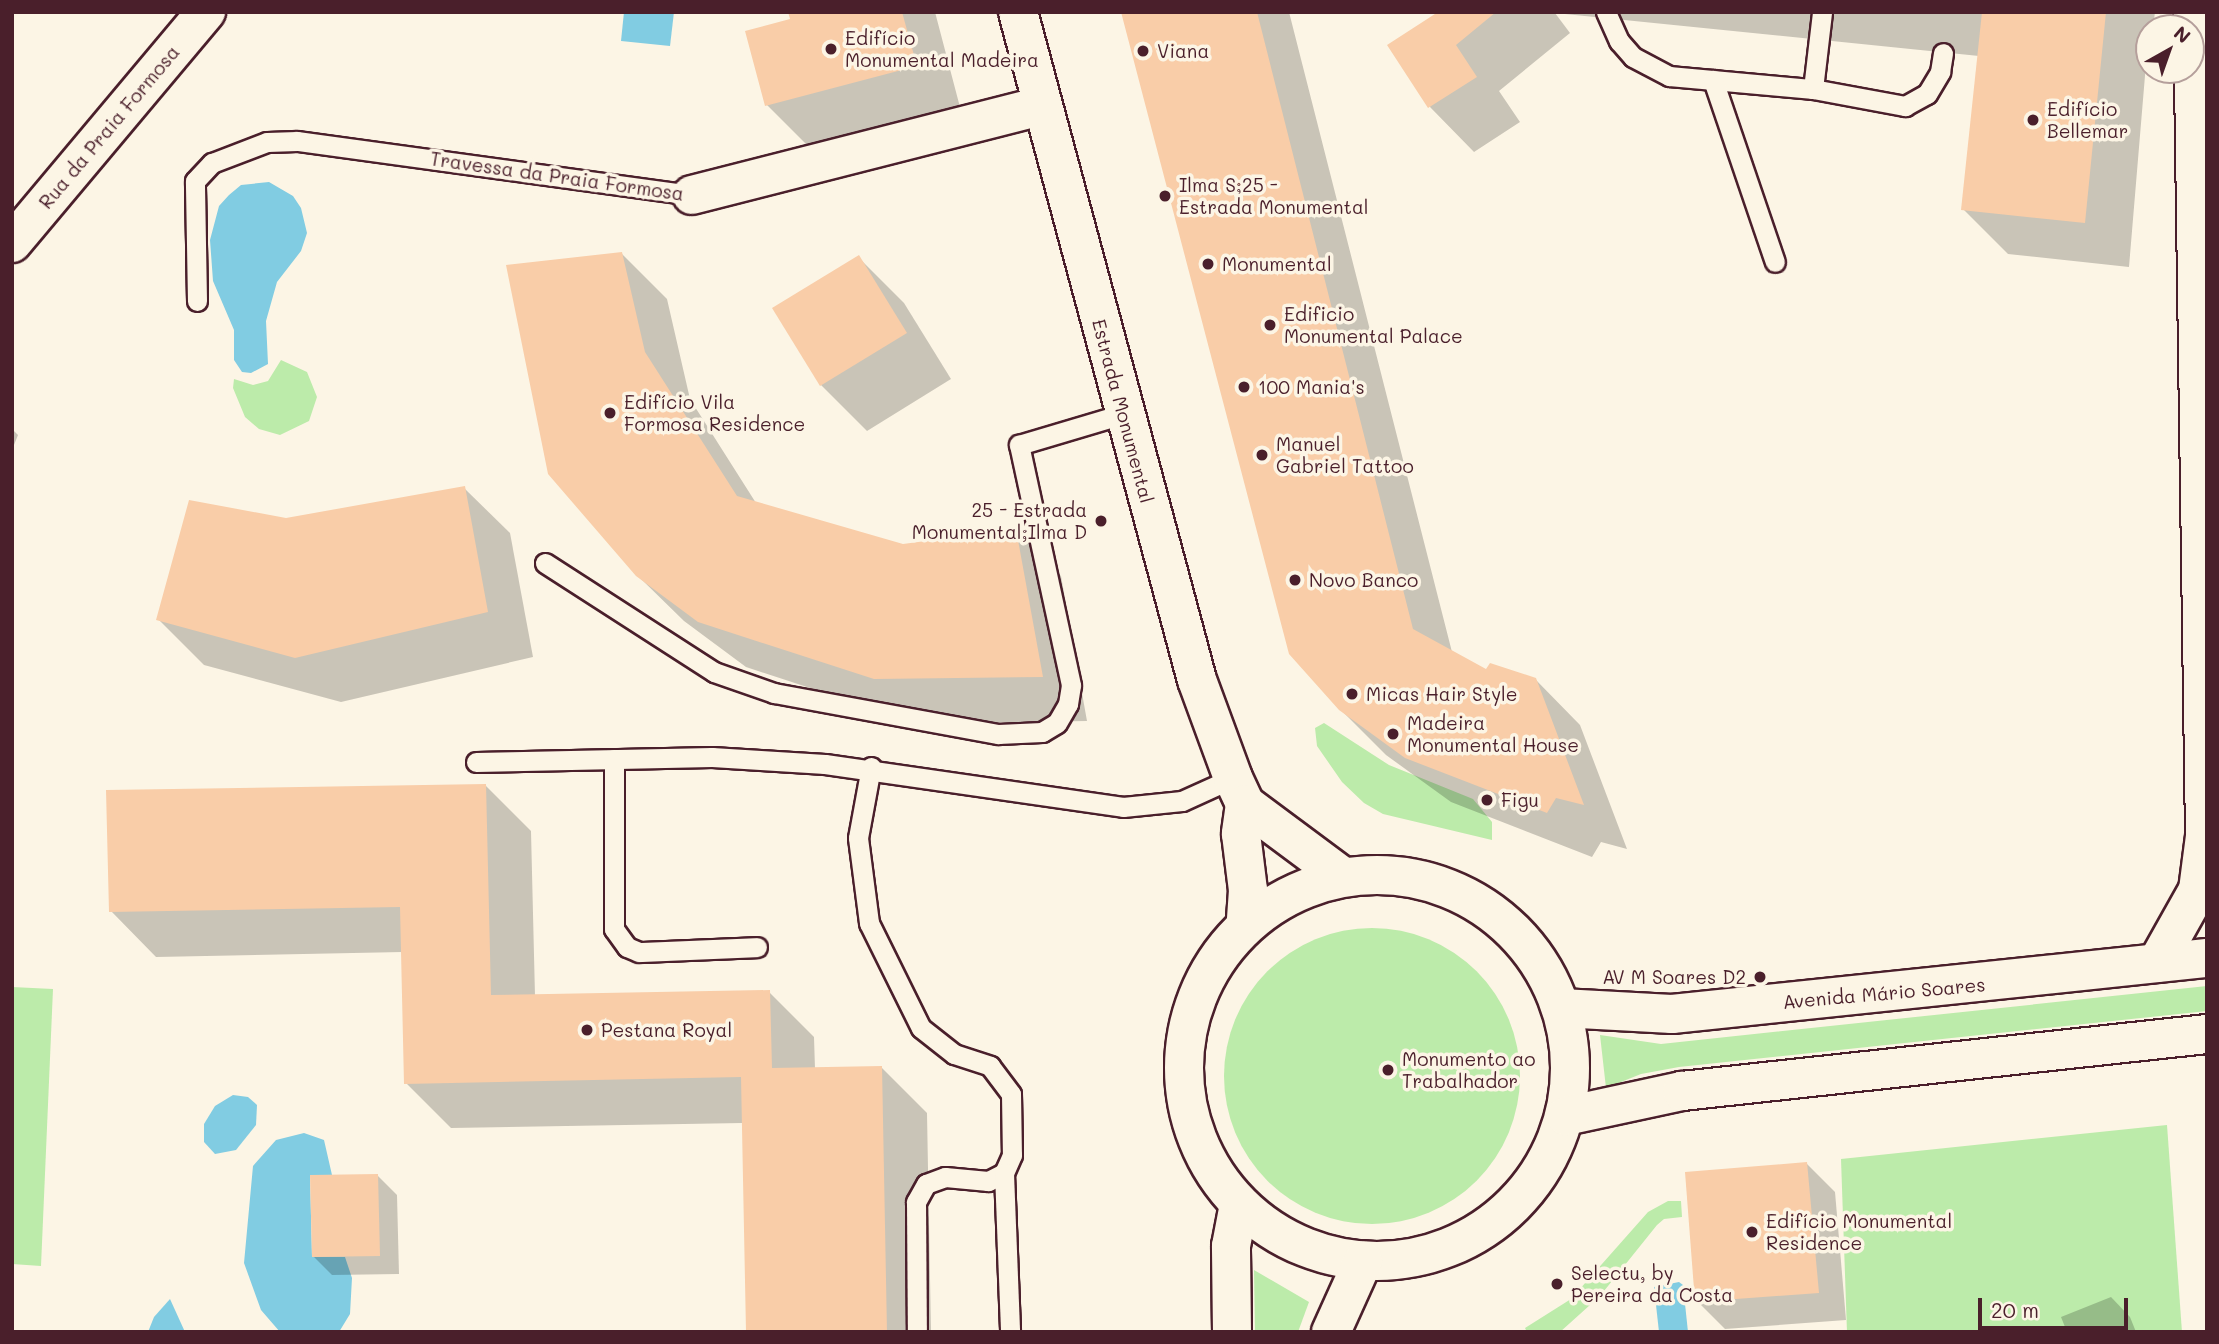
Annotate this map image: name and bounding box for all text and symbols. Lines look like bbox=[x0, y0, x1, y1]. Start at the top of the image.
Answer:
north arrow bbox=[2135, 14, 2205, 84]
text: N bbox=[2169, 20, 2196, 48]
place label: Edifício Monumental Madeira bbox=[845, 27, 1039, 71]
place label: Viana bbox=[1157, 40, 1209, 62]
street label: Rua da Praia Formosa bbox=[34, 41, 184, 213]
marker: Edifício Monumental Madeira bbox=[823, 41, 839, 57]
marker: Viana bbox=[1135, 43, 1151, 59]
place label: Edifício Bellemar bbox=[2047, 98, 2128, 142]
marker: Edifício Bellemar bbox=[2025, 112, 2041, 128]
street label: Travessa da Praia Formosa bbox=[429, 147, 685, 205]
place label: Ilma S;25 - Estrada Monumental bbox=[1179, 174, 1369, 218]
marker: Ilma S;25 - Estrada Monumental bbox=[1157, 188, 1173, 204]
place label: Monumental bbox=[1222, 253, 1332, 275]
marker: Monumental bbox=[1200, 256, 1216, 272]
place label: Edificio Monumental Palace bbox=[1284, 303, 1463, 347]
street label: Estrada Monumental bbox=[1087, 317, 1159, 505]
marker: Edificio Monumental Palace bbox=[1262, 317, 1278, 333]
place label: 100 Mania's bbox=[1258, 376, 1365, 398]
marker: 100 Mania's bbox=[1236, 379, 1252, 395]
place label: Edifício Vila Formosa Residence bbox=[624, 391, 805, 435]
marker: Edifício Vila Formosa Residence bbox=[602, 405, 618, 421]
place label: Manuel Gabriel Tattoo bbox=[1276, 433, 1414, 477]
marker: Manuel Gabriel Tattoo bbox=[1254, 447, 1270, 463]
place label: 25 - Estrada Monumental;Ilma D bbox=[912, 499, 1087, 543]
marker: 25 - Estrada Monumental;Ilma D bbox=[1093, 513, 1109, 529]
place label: Novo Banco bbox=[1309, 569, 1418, 591]
marker: Novo Banco bbox=[1287, 572, 1303, 588]
place label: Micas Hair Style bbox=[1366, 683, 1518, 705]
marker: Micas Hair Style bbox=[1344, 686, 1360, 702]
place label: Madeira Monumental House bbox=[1407, 712, 1579, 756]
marker: Madeira Monumental House bbox=[1385, 726, 1401, 742]
place label: Figu bbox=[1501, 789, 1539, 811]
marker: Figu bbox=[1479, 792, 1495, 808]
place label: AV M Soares D2 bbox=[1602, 966, 1746, 988]
marker: AV M Soares D2 bbox=[1752, 969, 1768, 985]
street label: Avenida Mário Soares bbox=[1782, 973, 1986, 1013]
place label: Pestana Royal bbox=[601, 1019, 732, 1041]
marker: Pestana Royal bbox=[579, 1022, 595, 1038]
place label: Monumento ao Trabalhador bbox=[1402, 1048, 1536, 1092]
marker: Monumento ao Trabalhador bbox=[1380, 1062, 1396, 1078]
place label: Edifício Monumental Residence bbox=[1766, 1210, 1952, 1254]
marker: Edifício Monumental Residence bbox=[1744, 1224, 1760, 1240]
place label: Selectu, by Pereira da Costa bbox=[1571, 1262, 1733, 1306]
marker: Selectu, by Pereira da Costa bbox=[1549, 1276, 1565, 1292]
scale bar bbox=[1981, 1284, 2132, 1328]
text: 20 m bbox=[1991, 1296, 2039, 1323]

